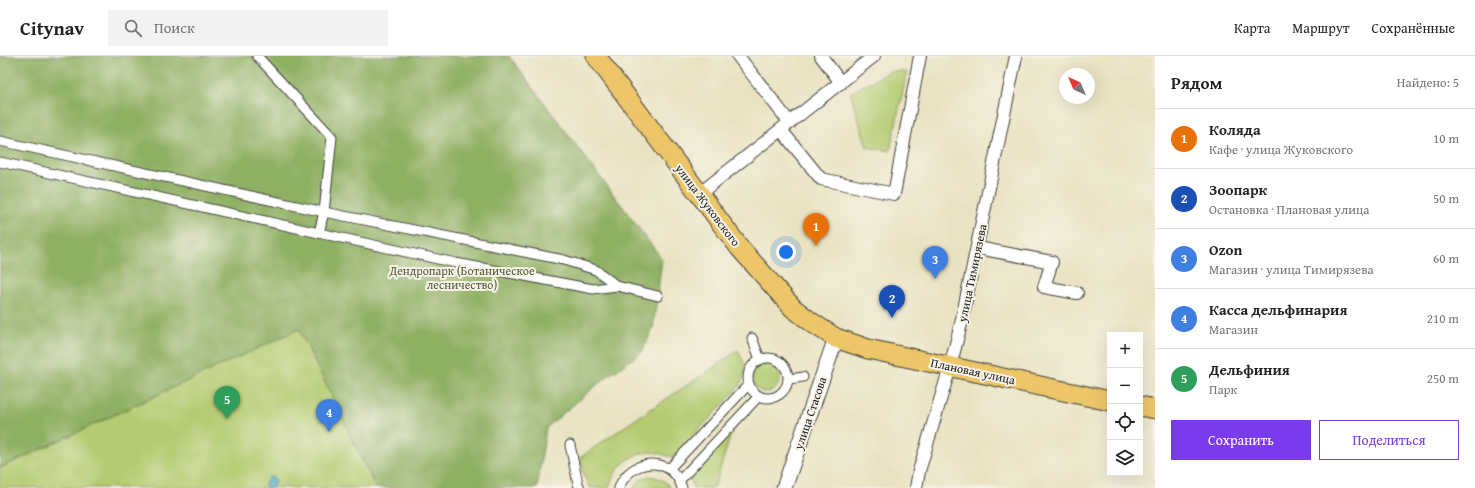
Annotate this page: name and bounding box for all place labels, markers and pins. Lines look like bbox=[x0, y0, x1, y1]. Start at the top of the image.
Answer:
pin: 1 bbox=[803, 213, 829, 246]
pin: 3 bbox=[922, 246, 948, 279]
pin: 2 bbox=[879, 285, 905, 318]
pin: 5 bbox=[214, 386, 240, 419]
pin: 4 bbox=[316, 399, 342, 432]

